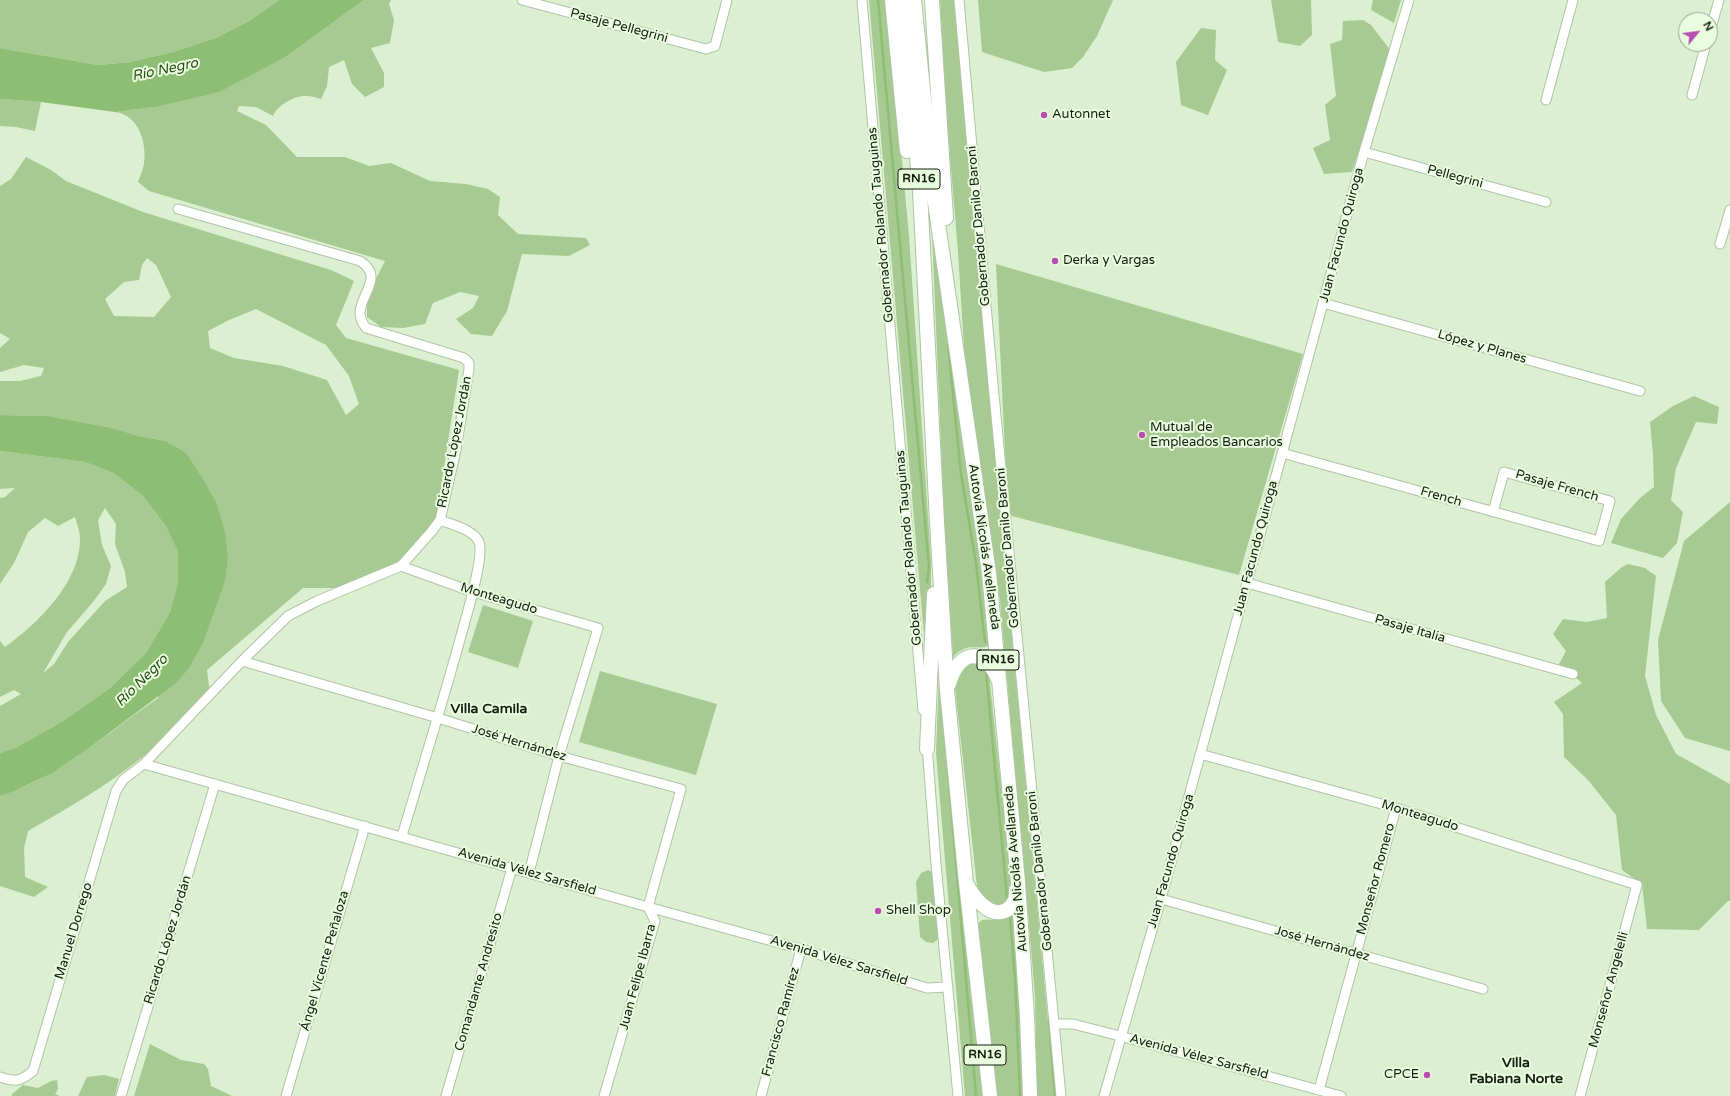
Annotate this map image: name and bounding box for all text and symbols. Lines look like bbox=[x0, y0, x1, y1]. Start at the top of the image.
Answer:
street label: Pasaje Pellegrini bbox=[568, 5, 670, 47]
north arrow bbox=[1678, 12, 1718, 52]
text: N bbox=[1700, 19, 1716, 33]
water label: Río Negro bbox=[130, 55, 200, 85]
place label: Autonnet bbox=[1052, 107, 1110, 123]
marker: Autonnet bbox=[1039, 110, 1049, 120]
street label: Gobernador Rolando Tauguinas bbox=[865, 127, 897, 323]
street label: Gobernador Danilo Baroni bbox=[964, 145, 994, 307]
street label: Pellegrini bbox=[1425, 162, 1485, 192]
street label: Juan Facundo Quiroga bbox=[1316, 166, 1368, 304]
road number: RN16 bbox=[898, 169, 940, 189]
place label: Derka y Vargas bbox=[1063, 253, 1155, 269]
marker: Derka y Vargas bbox=[1050, 256, 1060, 266]
street label: López y Planes bbox=[1436, 327, 1528, 367]
street label: Ricardo López Jordán bbox=[435, 375, 475, 509]
place label: Mutual de Empleados Bancarios bbox=[1150, 420, 1283, 451]
marker: Mutual de Empleados Bancarios bbox=[1137, 430, 1147, 440]
street label: Gobernador Rolando Tauguinas bbox=[893, 450, 925, 646]
street label: Autovía Nicolás Avellaneda bbox=[965, 463, 1003, 631]
street label: Gobernador Danilo Baroni bbox=[993, 467, 1023, 629]
street label: Pasaje French bbox=[1514, 467, 1600, 505]
street label: Juan Facundo Quiroga bbox=[1230, 479, 1282, 617]
street label: French bbox=[1418, 484, 1464, 510]
street label: Monteagudo bbox=[459, 580, 539, 618]
street label: Pasaje Italia bbox=[1373, 611, 1447, 647]
road number: RN16 bbox=[977, 650, 1019, 670]
water label: Río Negro bbox=[112, 651, 172, 711]
district label: Villa Camila bbox=[451, 701, 527, 717]
street label: José Hernández bbox=[470, 721, 568, 765]
street label: Autovía Nicolás Avellaneda bbox=[1001, 785, 1031, 953]
street label: Gobernador Danilo Baroni bbox=[1024, 790, 1056, 952]
street label: Juan Facundo Quiroga bbox=[1144, 792, 1198, 930]
street label: Monteagudo bbox=[1380, 797, 1460, 835]
street label: Monseñor Romero bbox=[1354, 821, 1398, 937]
street label: Avenida Vélez Sarsfield bbox=[456, 845, 598, 899]
street label: Ricardo López Jordán bbox=[141, 874, 195, 1006]
street label: Manuel Dorrego bbox=[52, 881, 96, 981]
street label: Ángel Vicente Peñaloza bbox=[297, 889, 353, 1033]
place label: Shell Shop bbox=[886, 903, 951, 919]
marker: Shell Shop bbox=[873, 906, 883, 916]
street label: Comandante Andresito bbox=[452, 911, 506, 1053]
street label: Juan Felipe Ibarra bbox=[616, 922, 660, 1032]
street label: José Hernández bbox=[1273, 923, 1371, 965]
street label: Monseñor Angelelli bbox=[1586, 930, 1632, 1050]
street label: Avenida Vélez Sarsfield bbox=[768, 933, 910, 989]
street label: Francisco Ramírez bbox=[759, 966, 803, 1078]
street label: Avenida Vélez Sarsfield bbox=[1128, 1031, 1270, 1083]
road number: RN16 bbox=[964, 1045, 1006, 1065]
district label: Villa Fabiana Norte bbox=[1469, 1055, 1563, 1088]
place label: CPCE bbox=[1384, 1067, 1419, 1083]
marker: CPCE bbox=[1422, 1070, 1432, 1080]

